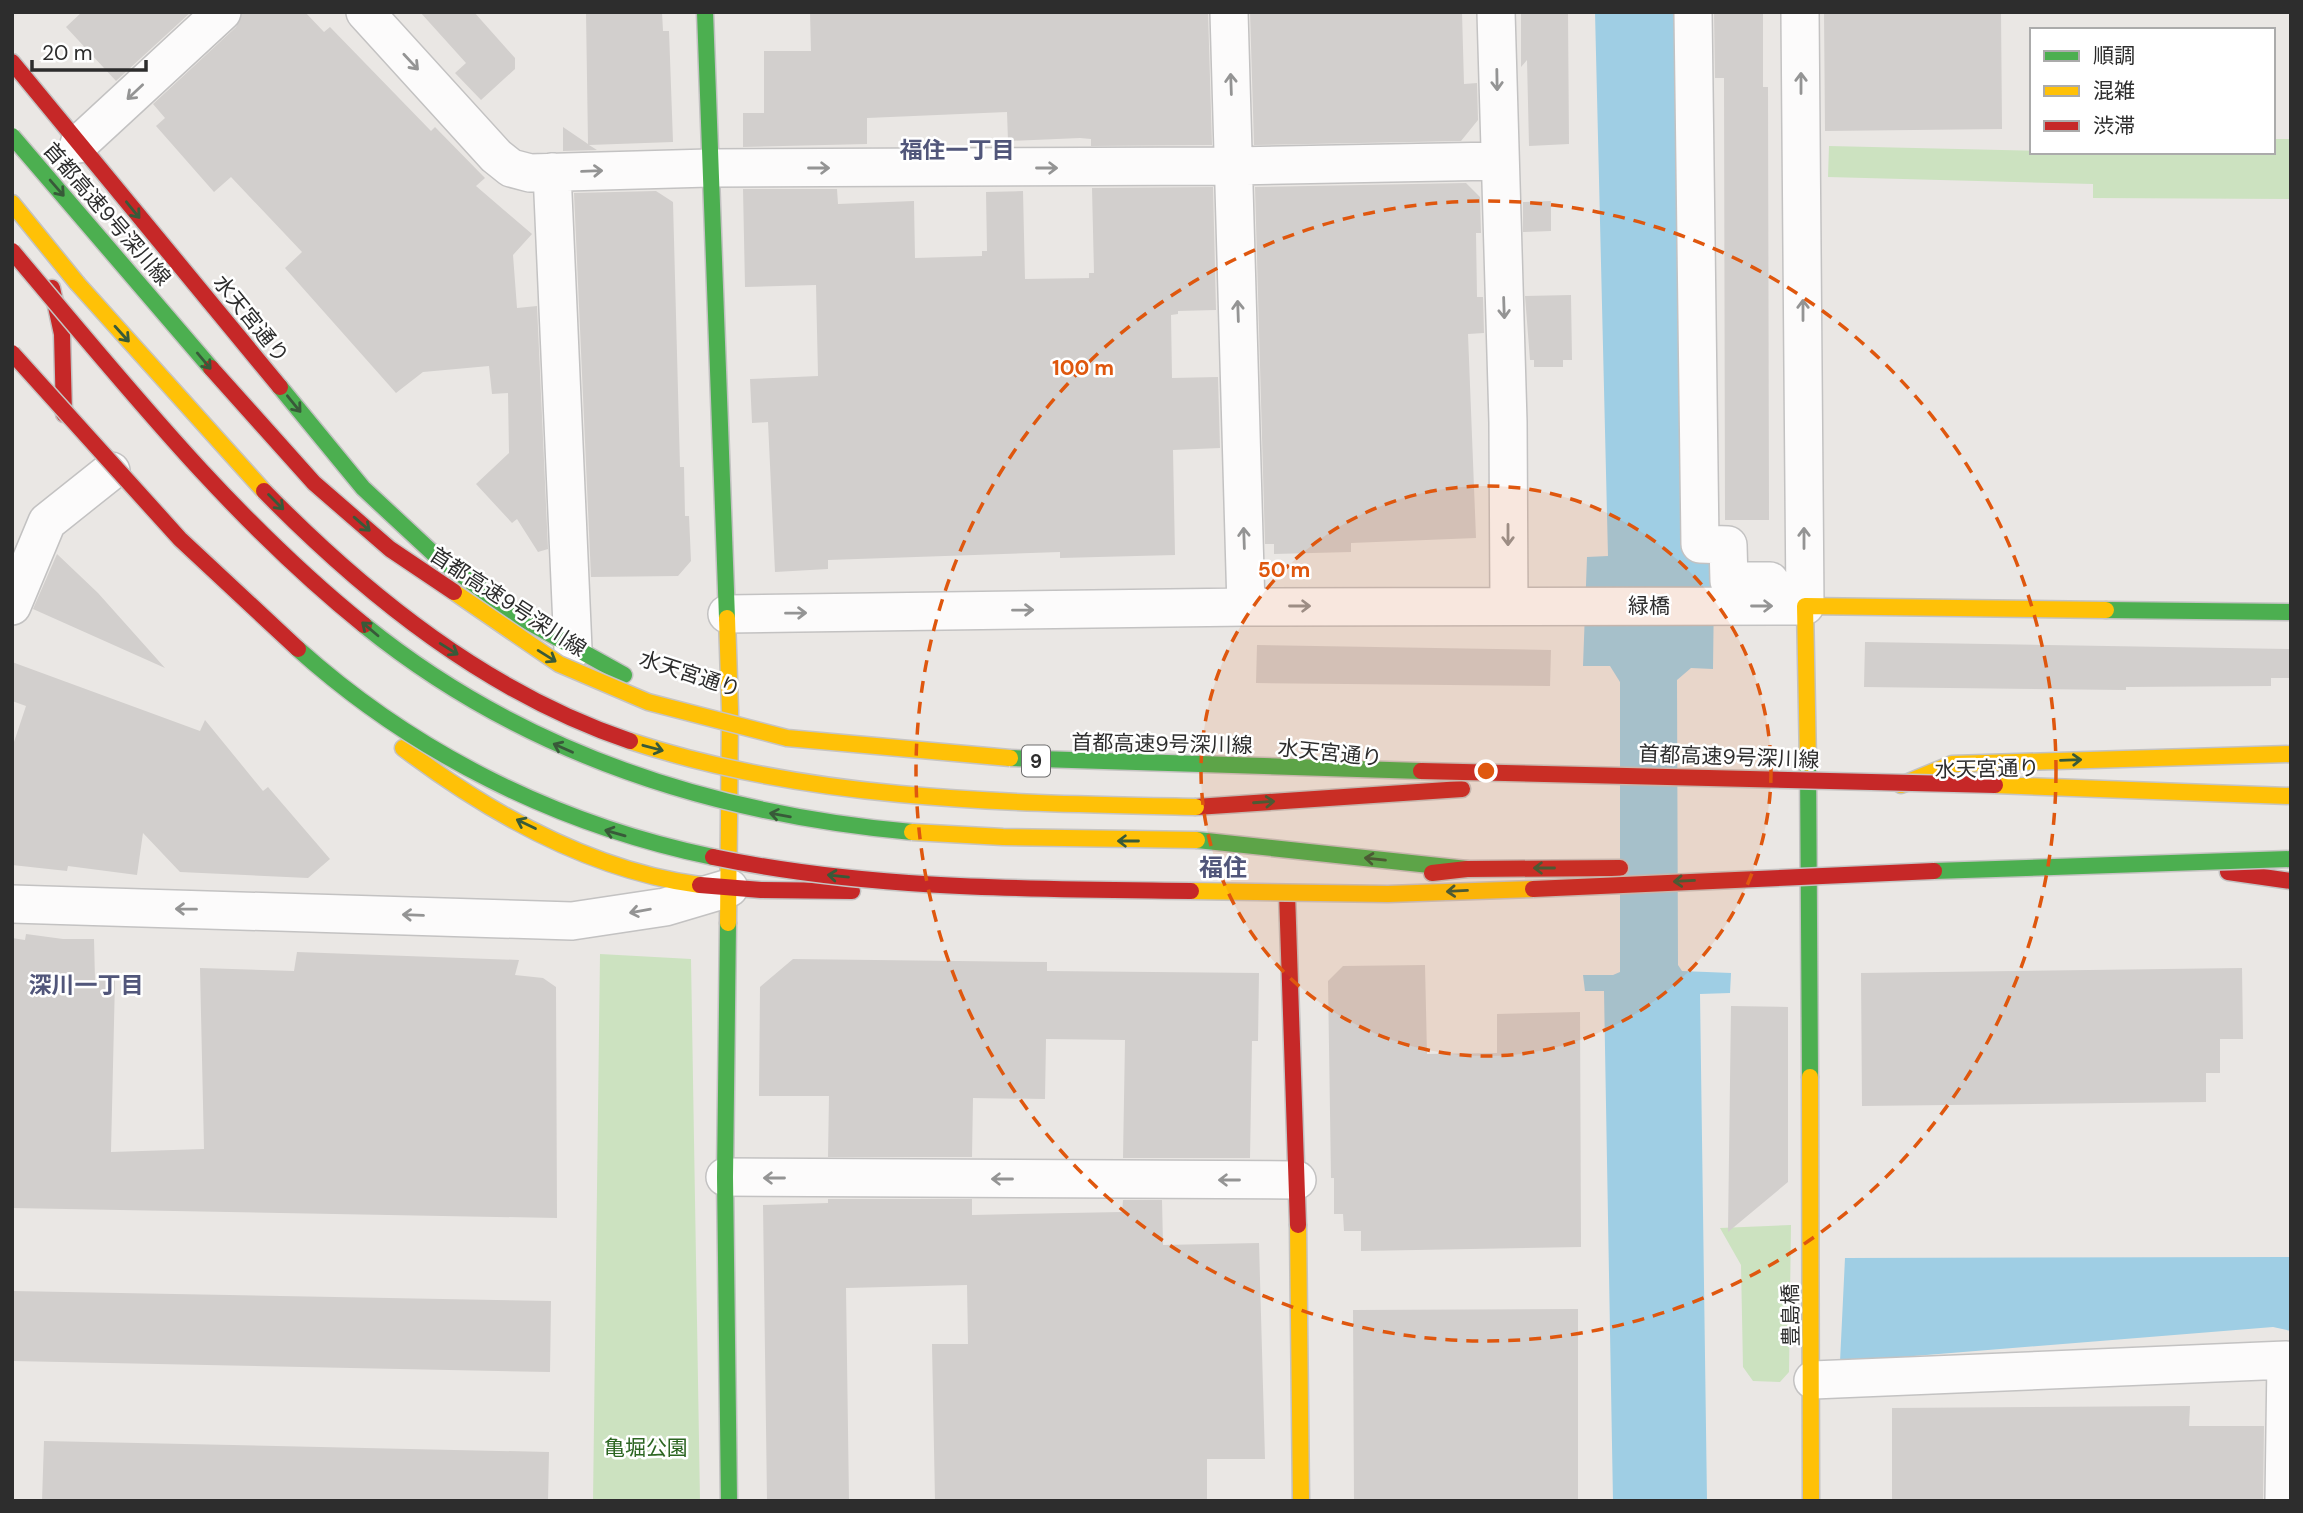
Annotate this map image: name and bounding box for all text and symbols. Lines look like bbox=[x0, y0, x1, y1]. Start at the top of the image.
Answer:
scale bar bbox=[32, 28, 145, 72]
legend bbox=[2030, 28, 2275, 154]
text: 20 m bbox=[42, 39, 93, 67]
text: 順調 bbox=[2093, 42, 2135, 70]
one-way arrow bbox=[403, 53, 419, 71]
one-way arrow bbox=[1490, 69, 1504, 92]
one-way arrow bbox=[1794, 71, 1808, 94]
one-way arrow bbox=[1225, 72, 1238, 95]
text: 混雑 bbox=[2093, 77, 2135, 105]
one-way arrow bbox=[127, 83, 144, 100]
text: 渋滞 bbox=[2093, 112, 2135, 140]
district label: 福住一丁目 bbox=[900, 135, 1015, 165]
street label: 首都高速9号深川線 bbox=[37, 136, 177, 292]
one-way arrow bbox=[808, 161, 831, 175]
one-way arrow bbox=[1035, 161, 1058, 175]
one-way arrow bbox=[580, 164, 603, 177]
one-way arrow bbox=[49, 178, 65, 196]
one-way arrow bbox=[126, 200, 141, 218]
street label: 水天宮通り bbox=[207, 269, 295, 369]
one-way arrow bbox=[1497, 296, 1511, 319]
one-way arrow bbox=[1796, 299, 1809, 322]
one-way arrow bbox=[1231, 300, 1244, 323]
one-way arrow bbox=[114, 325, 131, 342]
one-way arrow bbox=[196, 351, 212, 369]
text: 100 m bbox=[1052, 354, 1114, 382]
one-way arrow bbox=[286, 395, 301, 413]
one-way arrow bbox=[268, 493, 285, 510]
one-way arrow bbox=[353, 516, 371, 532]
one-way arrow bbox=[1501, 524, 1515, 547]
one-way arrow bbox=[1797, 526, 1811, 549]
one-way arrow bbox=[1237, 527, 1251, 550]
street label: 首都高速9号深川線 bbox=[424, 541, 592, 663]
text: 50 m bbox=[1258, 556, 1310, 584]
street label: 緑橋 bbox=[1628, 592, 1670, 620]
one-way arrow bbox=[1288, 599, 1311, 613]
one-way arrow bbox=[1750, 599, 1773, 613]
one-way arrow bbox=[1011, 603, 1034, 617]
one-way arrow bbox=[784, 607, 807, 620]
one-way arrow bbox=[361, 622, 379, 637]
one-way arrow bbox=[439, 642, 459, 656]
street label: 水天宮通り bbox=[636, 644, 744, 704]
one-way arrow bbox=[536, 650, 556, 664]
street label: 首都高速9号深川線 bbox=[1071, 728, 1253, 760]
street label: 水天宮通り bbox=[1276, 734, 1384, 772]
street label: 首都高速9号深川線 bbox=[1638, 740, 1820, 774]
one-way arrow bbox=[553, 741, 574, 754]
one-way arrow bbox=[642, 742, 664, 755]
road number: 9 bbox=[1022, 746, 1050, 776]
street label: 水天宮通り bbox=[1934, 754, 2040, 784]
one-way arrow bbox=[2060, 754, 2083, 767]
centre of rings bbox=[1474, 759, 1498, 783]
one-way arrow bbox=[1252, 795, 1274, 808]
one-way arrow bbox=[769, 808, 792, 821]
one-way arrow bbox=[516, 816, 537, 830]
one-way arrow bbox=[604, 825, 626, 838]
one-way arrow bbox=[1117, 834, 1140, 848]
district label: 福住 bbox=[1199, 852, 1247, 883]
one-way arrow bbox=[1364, 852, 1387, 865]
one-way arrow bbox=[1533, 861, 1556, 875]
one-way arrow bbox=[827, 870, 849, 883]
one-way arrow bbox=[1673, 874, 1696, 887]
one-way arrow bbox=[1445, 884, 1468, 897]
one-way arrow bbox=[174, 902, 197, 916]
one-way arrow bbox=[629, 905, 652, 918]
one-way arrow bbox=[402, 908, 425, 921]
district label: 深川一丁目 bbox=[29, 970, 144, 1000]
one-way arrow bbox=[763, 1171, 786, 1185]
one-way arrow bbox=[990, 1172, 1013, 1186]
one-way arrow bbox=[1218, 1173, 1241, 1187]
street label: 豊島橋 bbox=[1776, 1283, 1806, 1347]
park label: 亀堀公園 bbox=[604, 1434, 688, 1462]

